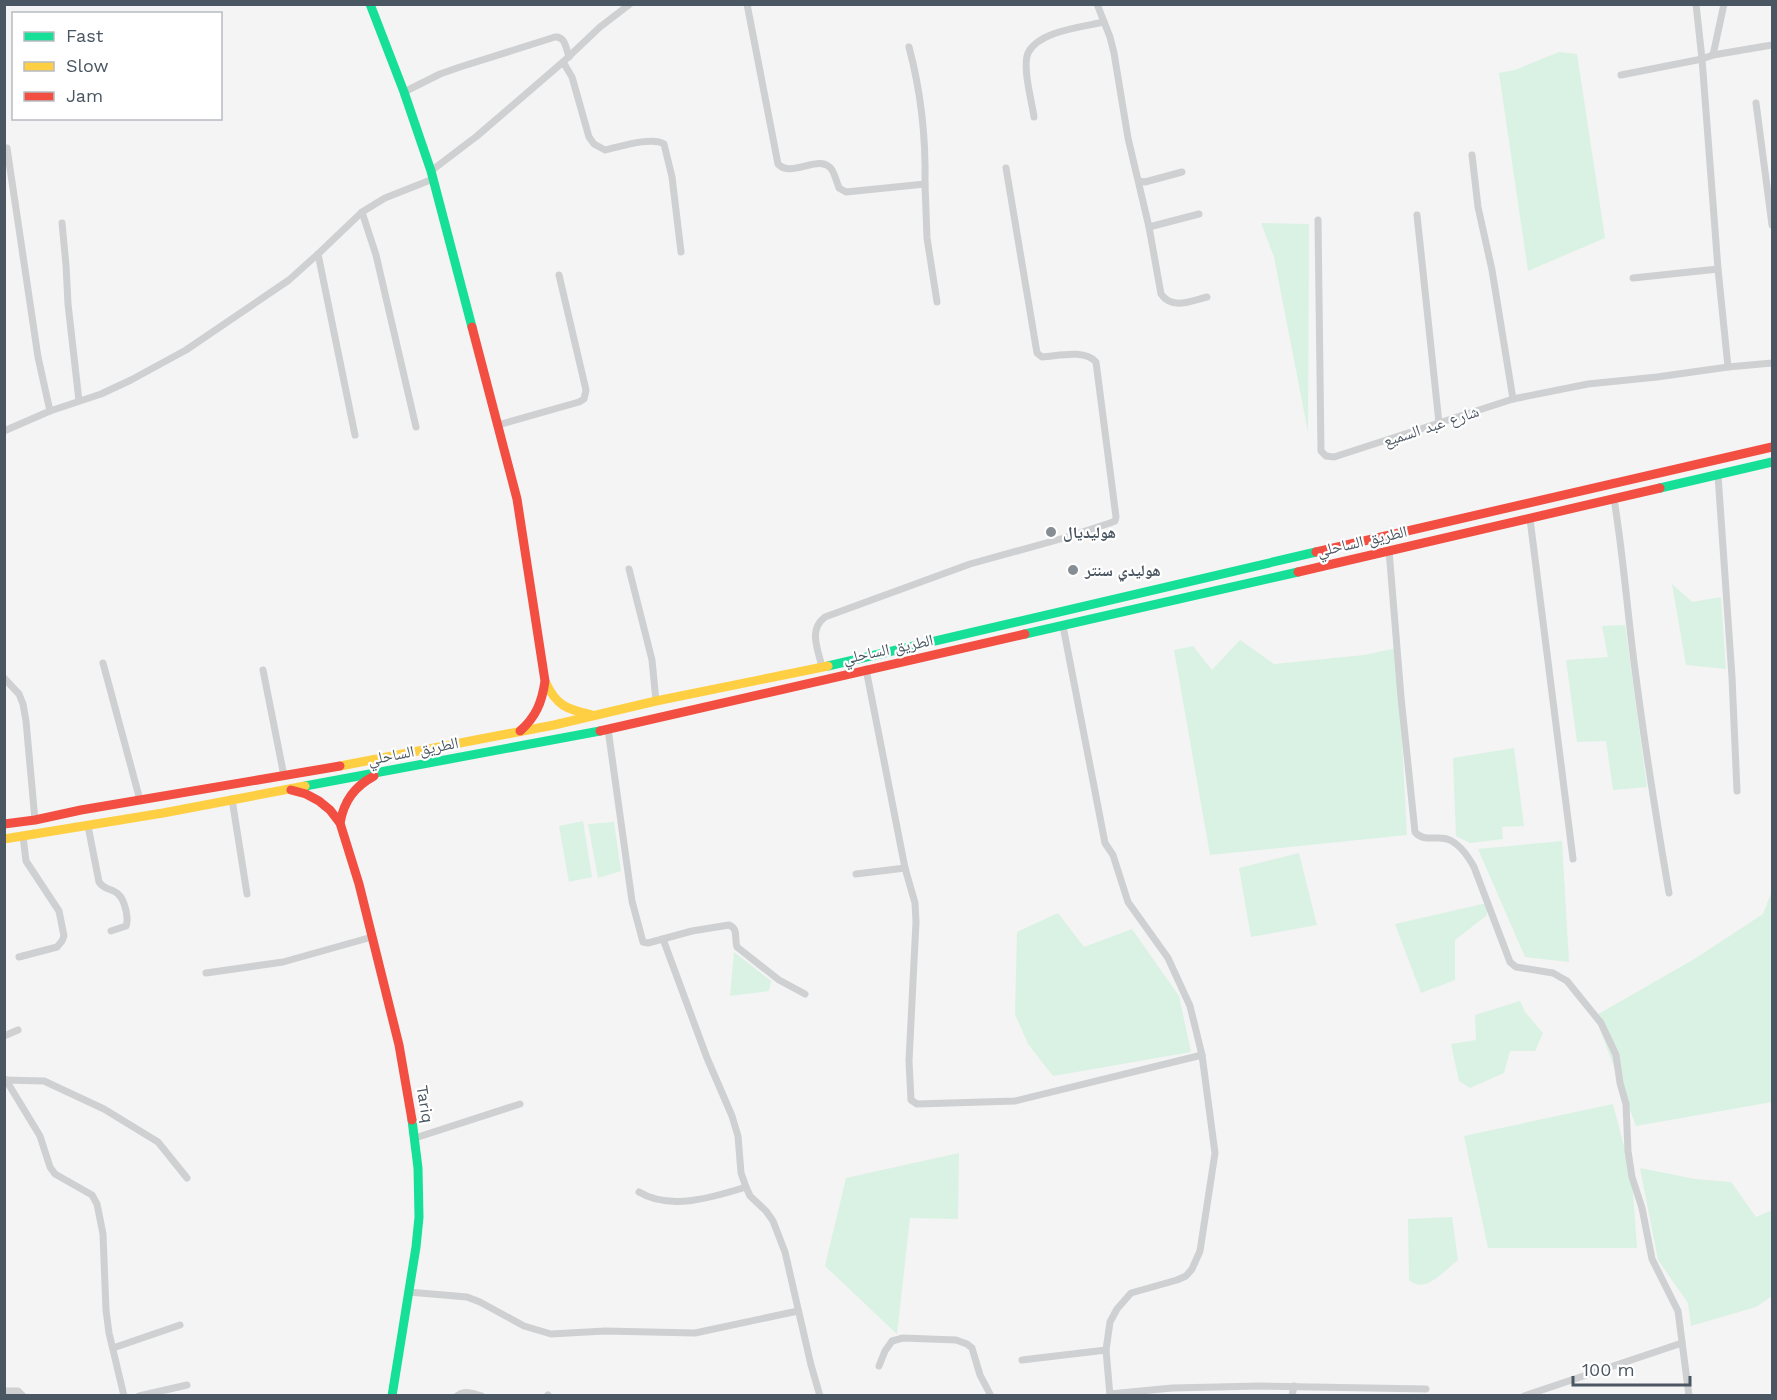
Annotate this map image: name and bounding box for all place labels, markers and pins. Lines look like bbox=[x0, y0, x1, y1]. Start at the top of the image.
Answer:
place label: هوليديال bbox=[1063, 523, 1116, 542]
marker: هوليديال bbox=[1044, 525, 1058, 539]
place label: هوليدي سنتر bbox=[1084, 561, 1161, 582]
marker: هوليدي سنتر bbox=[1066, 563, 1080, 577]

